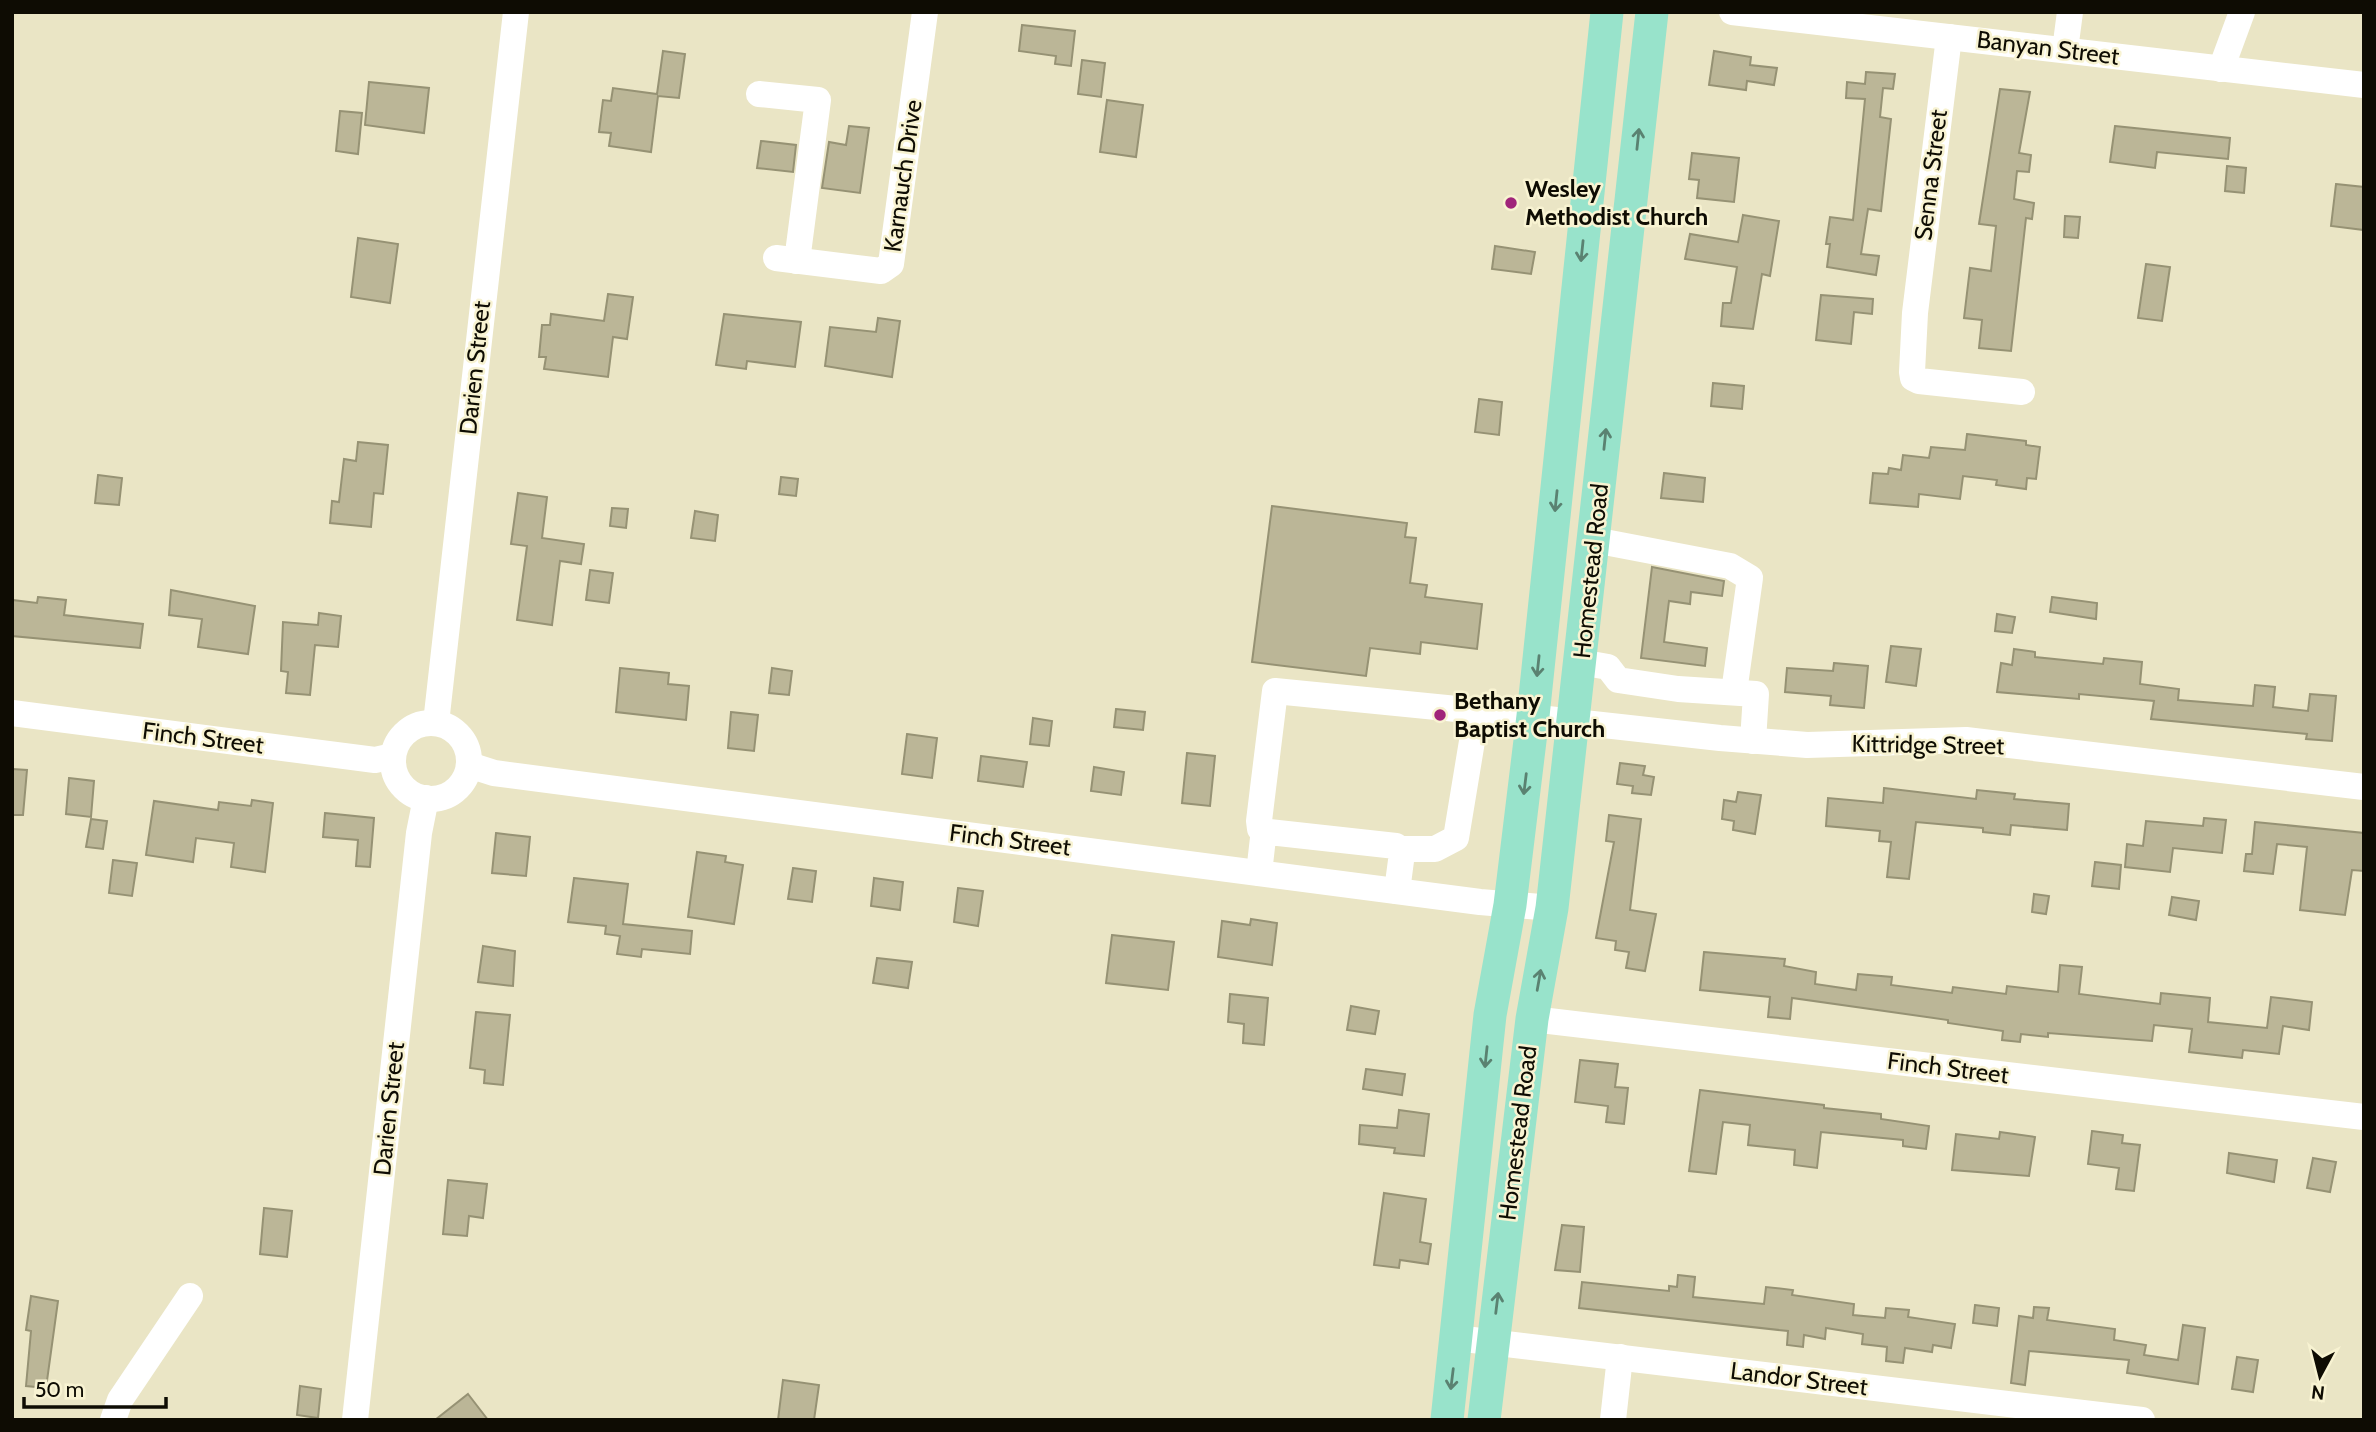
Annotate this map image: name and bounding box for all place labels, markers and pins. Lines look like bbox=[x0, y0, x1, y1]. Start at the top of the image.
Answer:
place label: Wesley Methodist Church bbox=[1525, 174, 1708, 231]
marker: Wesley Methodist Church bbox=[1503, 195, 1519, 211]
place label: Bethany Baptist Church bbox=[1454, 686, 1605, 743]
marker: Bethany Baptist Church bbox=[1432, 707, 1448, 723]

